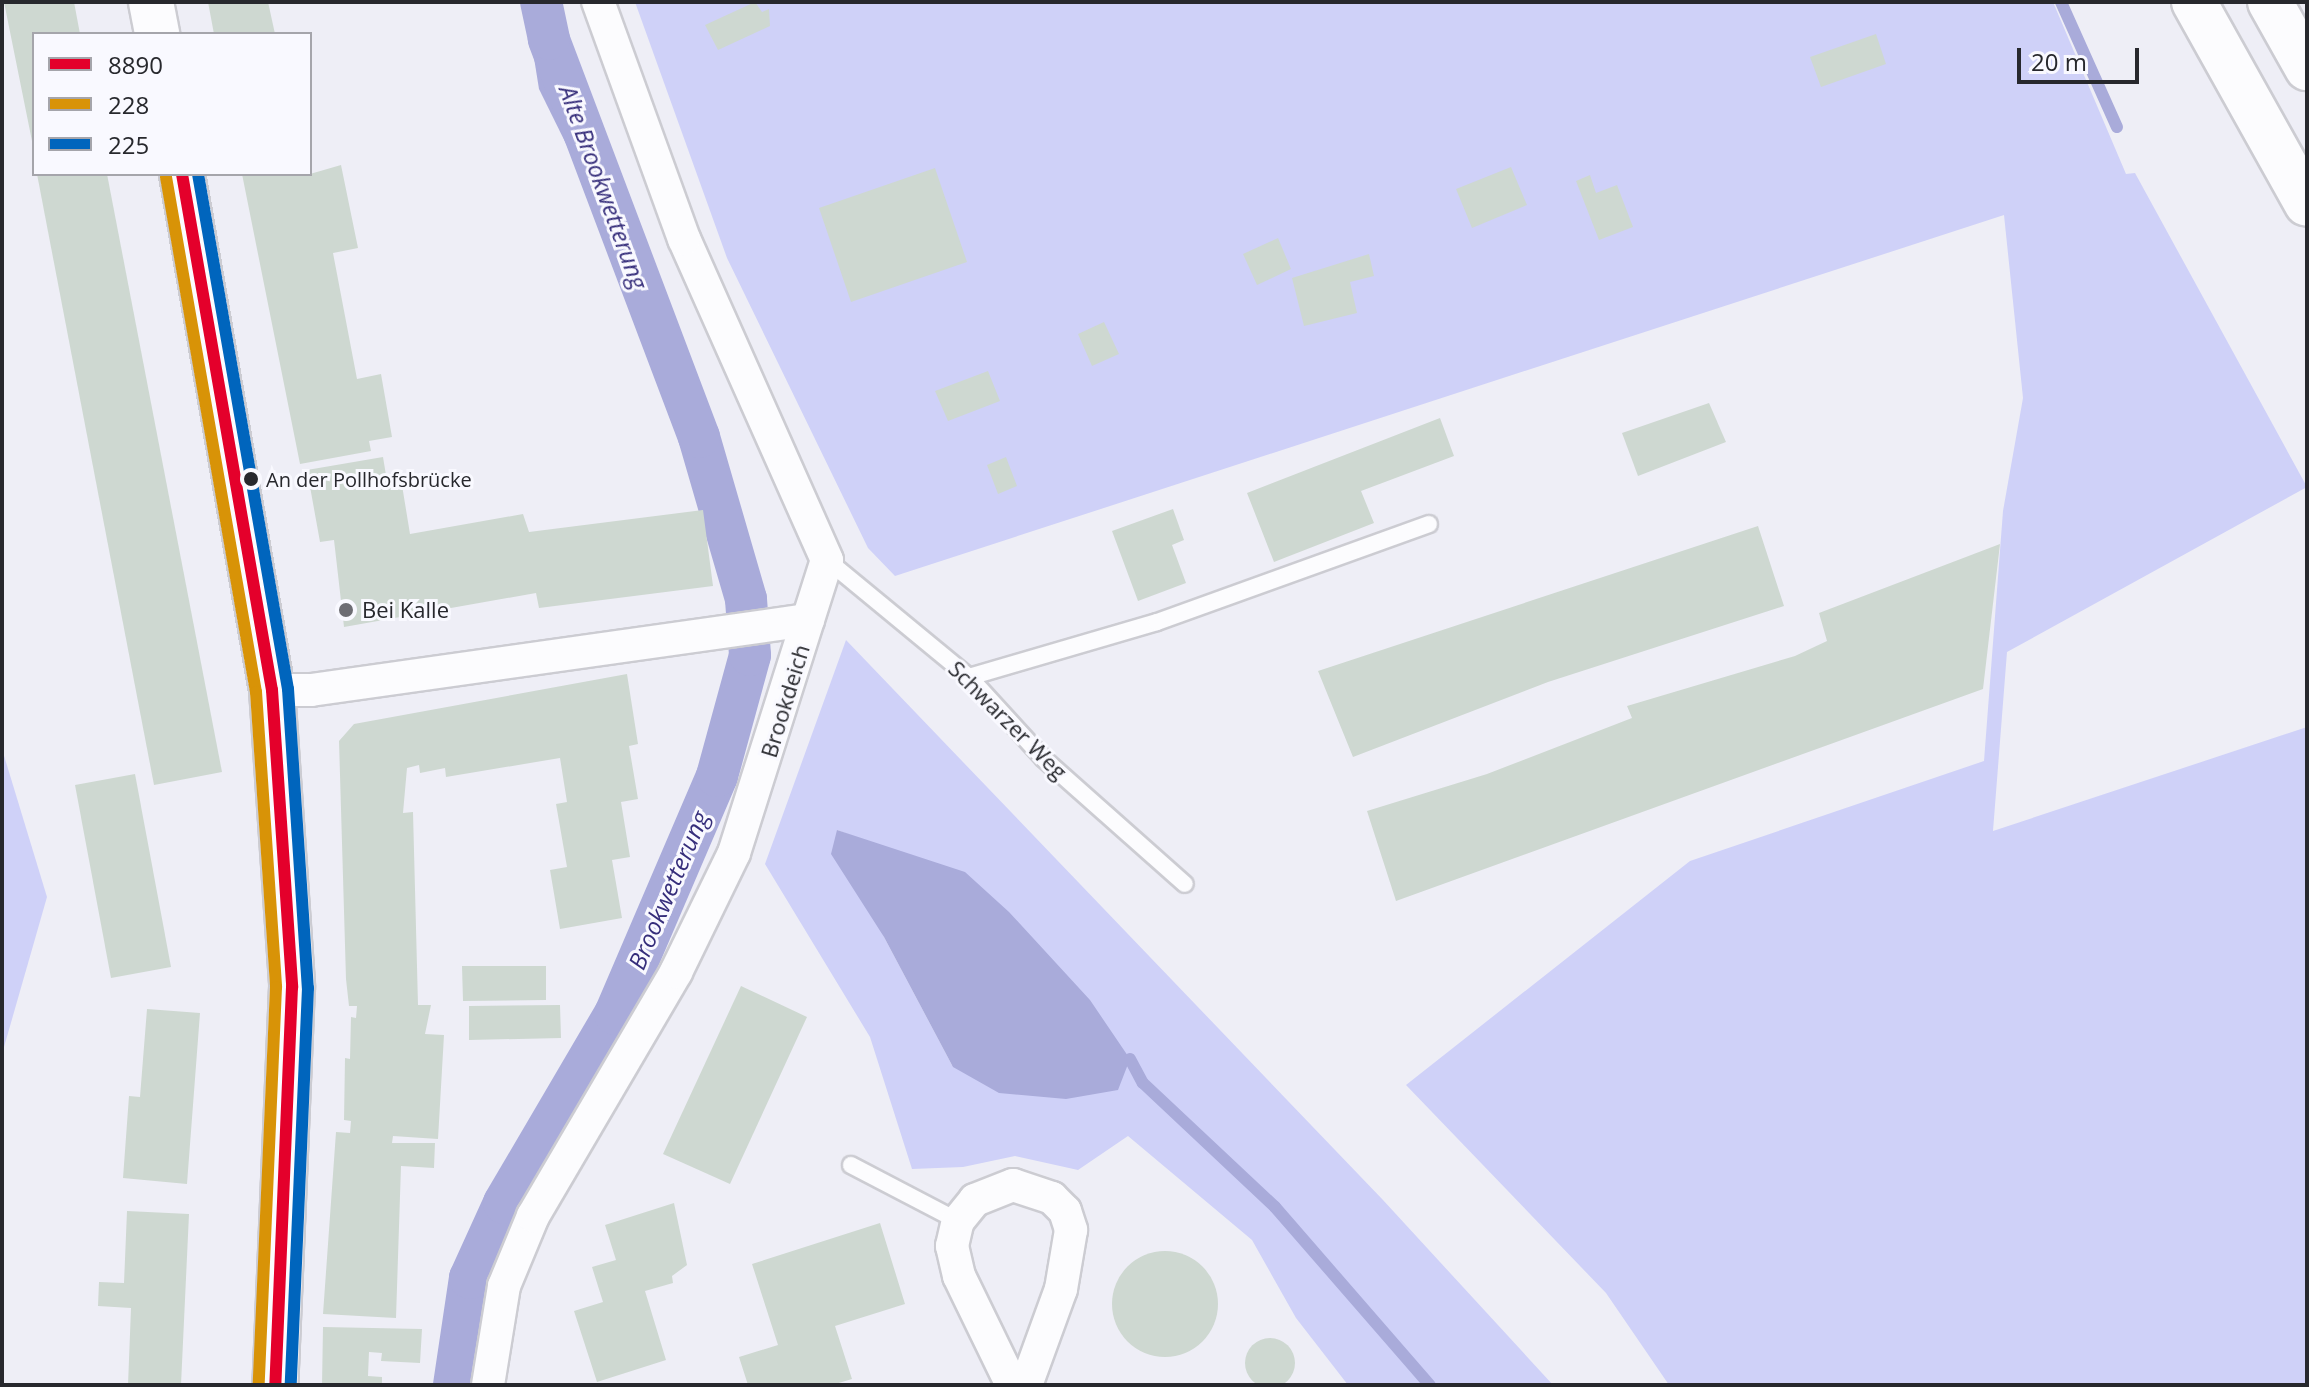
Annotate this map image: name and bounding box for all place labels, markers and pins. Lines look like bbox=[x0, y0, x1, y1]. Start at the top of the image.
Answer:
place label: An der Pollhofsbrücke bbox=[266, 467, 472, 491]
marker: An der Pollhofsbrücke bbox=[243, 471, 259, 487]
place label: Bei Kalle bbox=[362, 597, 449, 623]
marker: Bei Kalle bbox=[337, 601, 355, 619]

